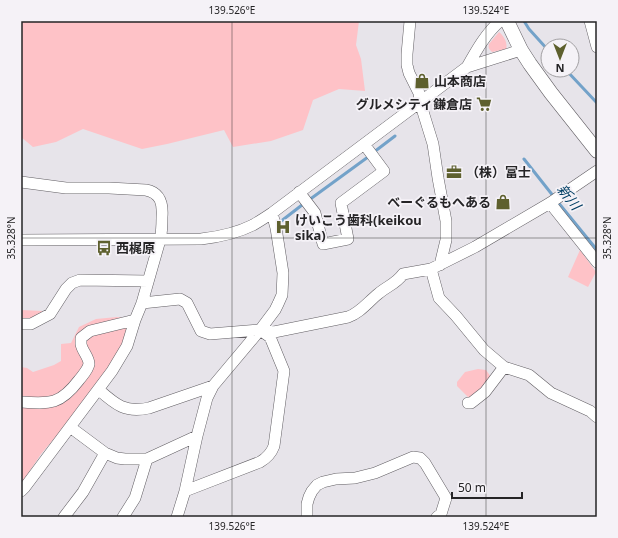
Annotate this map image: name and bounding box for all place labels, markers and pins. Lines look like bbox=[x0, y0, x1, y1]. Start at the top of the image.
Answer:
shop icon: 山本商店 bbox=[413, 72, 431, 90]
place label: 山本商店 bbox=[434, 72, 486, 90]
place label: グルメシティ鎌倉店 bbox=[356, 95, 472, 113]
supermarket icon: グルメシティ鎌倉店 bbox=[475, 95, 493, 113]
office icon: （株）富士 bbox=[445, 163, 463, 181]
place label: （株）富士 bbox=[466, 163, 531, 181]
place label: べーぐるもへある bbox=[387, 193, 491, 211]
shop icon: べーぐるもへある bbox=[494, 193, 512, 211]
place label: けいこう歯科(keikou sika) bbox=[295, 211, 422, 244]
hospital icon: けいこう歯科(keikou sika) bbox=[274, 218, 292, 236]
bus stop icon: 西梶原 bbox=[95, 239, 113, 257]
place label: 西梶原 bbox=[116, 239, 155, 257]

